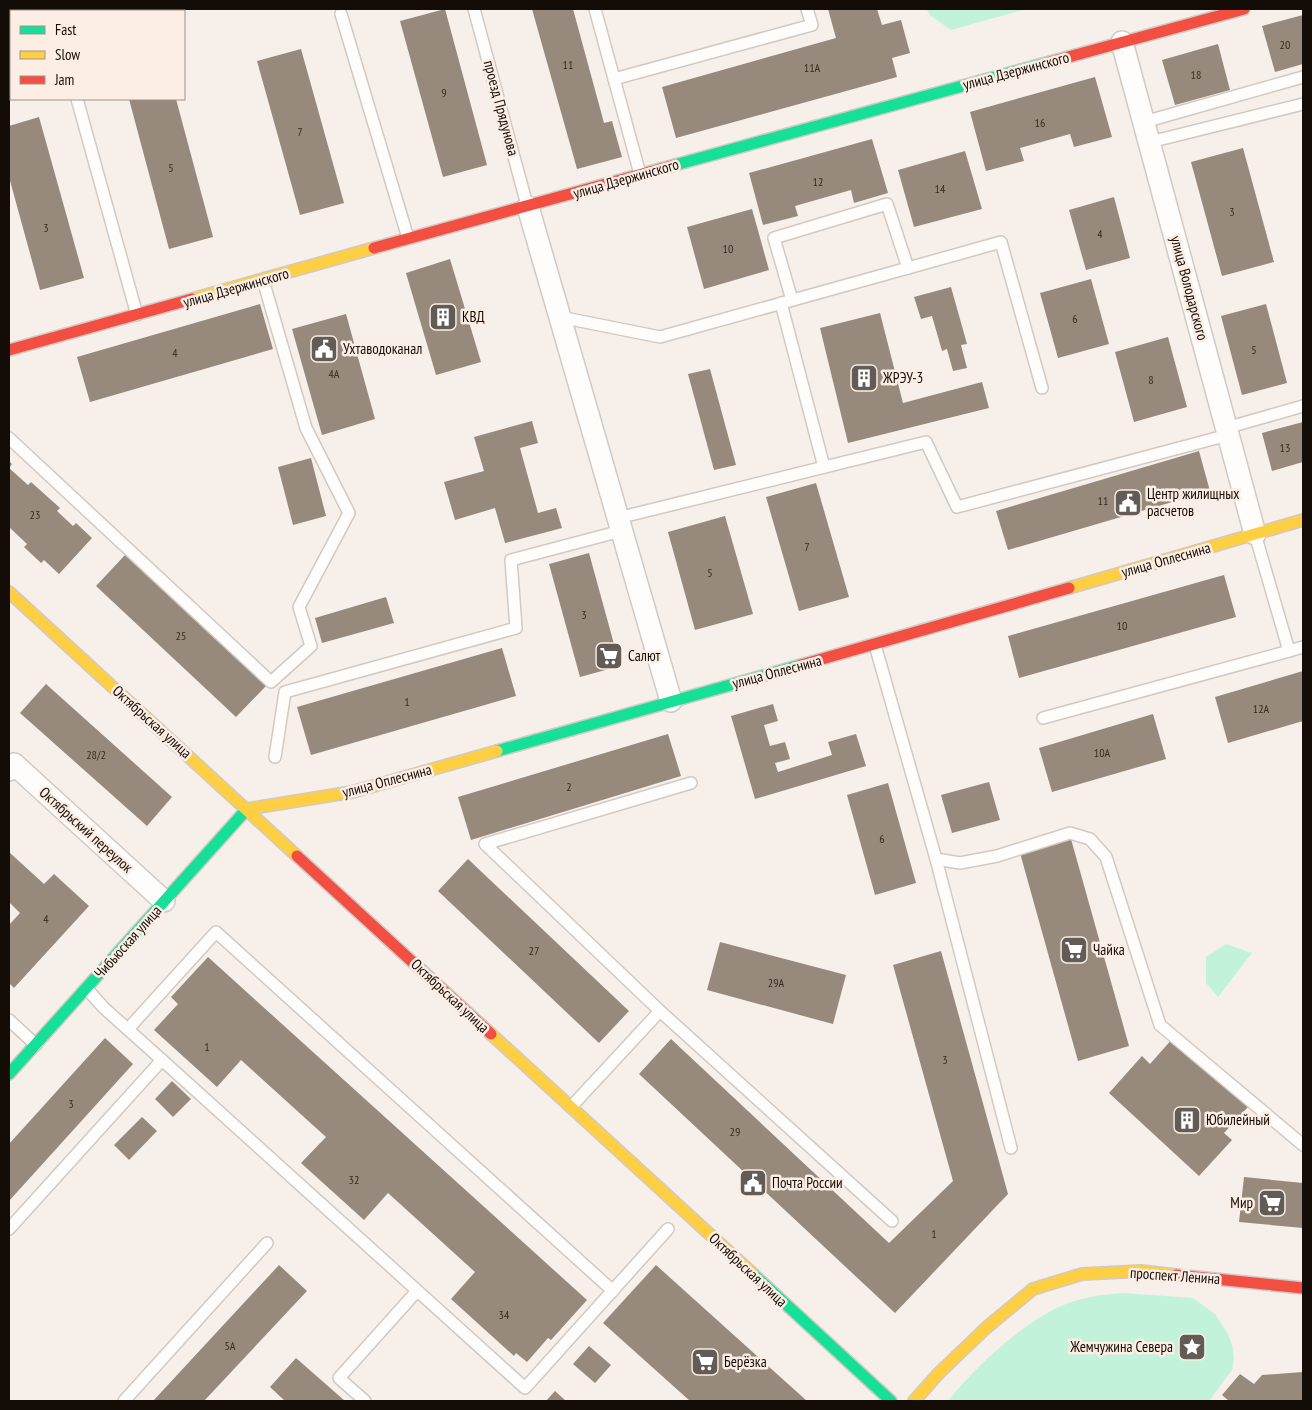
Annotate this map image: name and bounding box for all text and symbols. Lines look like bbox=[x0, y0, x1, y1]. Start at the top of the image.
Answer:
legend bbox=[10, 10, 185, 100]
text: Fast bbox=[55, 20, 76, 39]
house number: 20 bbox=[1280, 37, 1290, 52]
text: Slow bbox=[55, 45, 80, 64]
street label: улица Дзержинского bbox=[961, 47, 1071, 94]
house number: 11 bbox=[563, 57, 573, 72]
street label: проезд Прядунова bbox=[480, 58, 523, 158]
house number: 11А bbox=[804, 60, 821, 75]
house number: 18 bbox=[1191, 67, 1201, 82]
text: Jam bbox=[54, 70, 74, 89]
house number: 9 bbox=[441, 85, 447, 100]
house number: 16 bbox=[1035, 115, 1045, 130]
house number: 7 bbox=[297, 124, 303, 139]
street label: улица Дзержинского bbox=[571, 154, 681, 203]
house number: 5 bbox=[168, 160, 174, 175]
house number: 12 bbox=[813, 174, 823, 189]
house number: 14 bbox=[935, 181, 946, 196]
house number: 3 bbox=[1229, 204, 1235, 219]
house number: 3 bbox=[43, 220, 49, 235]
house number: 4 bbox=[1097, 226, 1103, 241]
street label: улица Володарского bbox=[1166, 234, 1213, 342]
house number: 10 bbox=[723, 241, 733, 256]
street label: улица Дзержинского bbox=[181, 263, 291, 312]
building icon: КВД bbox=[428, 302, 458, 332]
place label: КВД bbox=[462, 307, 485, 326]
house number: 6 bbox=[1072, 311, 1078, 326]
public building icon: Ухтаводоканал bbox=[309, 334, 339, 364]
place label: Ухтаводоканал bbox=[343, 339, 422, 358]
house number: 5 bbox=[1251, 342, 1257, 357]
house number: 4 bbox=[172, 345, 178, 360]
building icon: ЖРЭУ-3 bbox=[849, 363, 879, 393]
house number: 4А bbox=[328, 366, 340, 381]
place label: ЖРЭУ-3 bbox=[882, 368, 923, 387]
house number: 8 bbox=[1148, 372, 1154, 387]
house number: 13 bbox=[1280, 440, 1290, 455]
place label: Центр жилищных расчетов bbox=[1147, 484, 1239, 520]
public building icon: Центр жилищных расчетов bbox=[1113, 488, 1143, 518]
house number: 11 bbox=[1098, 493, 1108, 508]
house number: 23 bbox=[30, 507, 40, 522]
street label: улица Оплеснина bbox=[1119, 538, 1213, 581]
house number: 7 bbox=[804, 539, 810, 554]
house number: 5 bbox=[707, 565, 713, 580]
house number: 3 bbox=[581, 607, 587, 622]
house number: 10 bbox=[1117, 618, 1127, 633]
house number: 25 bbox=[176, 628, 186, 643]
supermarket icon: Салют bbox=[594, 641, 624, 671]
place label: Салют bbox=[628, 646, 661, 665]
street label: улица Оплеснина bbox=[730, 650, 824, 693]
street label: Октябрьская улица bbox=[109, 681, 196, 762]
house number: 1 bbox=[404, 694, 410, 709]
house number: 12А bbox=[1253, 701, 1270, 716]
house number: 10А bbox=[1094, 745, 1111, 760]
house number: 28/2 bbox=[86, 747, 106, 762]
street label: улица Оплеснина bbox=[340, 759, 434, 802]
house number: 2 bbox=[566, 779, 572, 794]
street label: Октябрьский переулок bbox=[36, 783, 137, 877]
house number: 6 bbox=[879, 831, 885, 846]
street label: Чибьюская улица bbox=[90, 901, 165, 982]
house number: 4 bbox=[43, 911, 49, 926]
supermarket icon: Чайка bbox=[1059, 935, 1089, 965]
place label: Чайка bbox=[1093, 940, 1125, 959]
house number: 27 bbox=[529, 943, 539, 958]
street label: Октябрьская улица bbox=[407, 955, 493, 1037]
house number: 29А bbox=[768, 975, 785, 990]
house number: 1 bbox=[204, 1039, 210, 1054]
house number: 3 bbox=[942, 1052, 948, 1067]
house number: 3 bbox=[68, 1096, 74, 1111]
building icon: Юбилейный bbox=[1172, 1105, 1202, 1135]
place label: Юбилейный bbox=[1206, 1110, 1270, 1129]
house number: 29 bbox=[730, 1124, 740, 1139]
public building icon: Почта России bbox=[738, 1168, 768, 1198]
house number: 32 bbox=[349, 1172, 359, 1187]
place label: Почта России bbox=[772, 1173, 843, 1192]
supermarket icon: Мир bbox=[1257, 1188, 1287, 1218]
place label: Мир bbox=[1230, 1193, 1253, 1212]
house number: 1 bbox=[931, 1226, 937, 1241]
street label: Октябрьская улица bbox=[705, 1229, 791, 1311]
street label: проспект Ленина bbox=[1129, 1263, 1221, 1288]
house number: 34 bbox=[499, 1307, 510, 1322]
place icon: Жемчужина Севера bbox=[1177, 1332, 1207, 1362]
place label: Жемчужина Севера bbox=[1069, 1337, 1173, 1356]
house number: 5А bbox=[224, 1338, 236, 1353]
supermarket icon: Берёзка bbox=[690, 1347, 720, 1377]
place label: Берёзка bbox=[724, 1352, 767, 1371]

